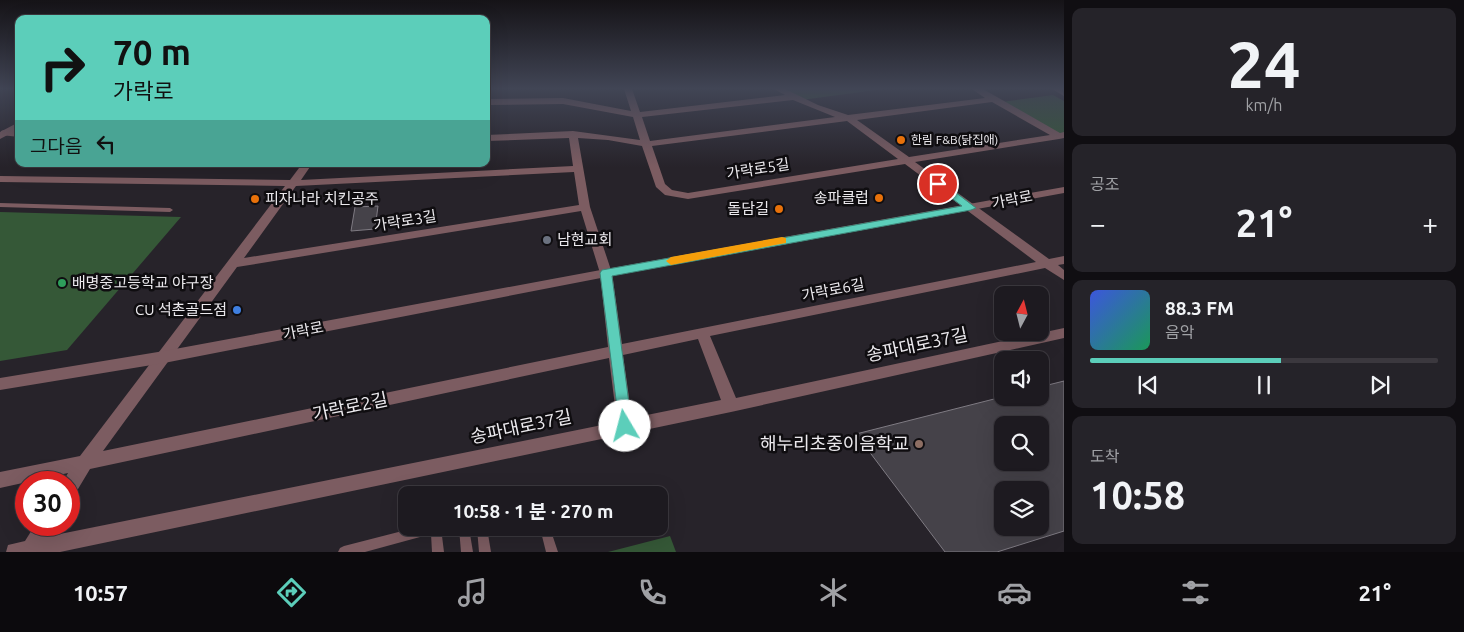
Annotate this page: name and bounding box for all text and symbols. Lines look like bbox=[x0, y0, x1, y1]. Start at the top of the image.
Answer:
text: 24 bbox=[1227, 27, 1301, 100]
text: 70 m bbox=[113, 32, 191, 72]
icon: right bbox=[30, 35, 95, 100]
text: 가락로 bbox=[113, 78, 174, 103]
text: km/h bbox=[1246, 96, 1282, 114]
icon: left bbox=[92, 130, 120, 158]
place label: 한림 F&B(닭집애) bbox=[911, 133, 998, 147]
marker: 한림 F&B(닭집애) bbox=[895, 134, 907, 146]
text: 그다음 bbox=[30, 135, 82, 157]
street label: 가락로5길 bbox=[725, 155, 791, 182]
pin bbox=[917, 163, 959, 205]
icon: arrive bbox=[924, 170, 952, 198]
text: 공조 bbox=[1090, 175, 1119, 193]
street label: 가락로 bbox=[990, 187, 1034, 212]
place label: 송파클럽 bbox=[814, 189, 869, 206]
place label: 피자나라 치킨공주 bbox=[265, 190, 379, 207]
marker: 송파클럽 bbox=[873, 192, 885, 204]
marker: 피자나라 치킨공주 bbox=[249, 193, 261, 205]
place label: 돌담길 bbox=[728, 200, 769, 217]
text: 21° bbox=[1236, 202, 1292, 244]
marker: 돌담길 bbox=[773, 203, 785, 215]
street label: 가락로3길 bbox=[372, 207, 438, 234]
text: − bbox=[1090, 208, 1106, 239]
text: + bbox=[1422, 208, 1438, 239]
place label: 남현교회 bbox=[557, 231, 612, 248]
marker: 남현교회 bbox=[541, 234, 553, 246]
place label: 배명중고등학교 야구장 bbox=[72, 274, 214, 291]
street label: 가락로6길 bbox=[800, 275, 866, 304]
marker: 배명중고등학교 야구장 bbox=[56, 277, 68, 289]
north arrow bbox=[994, 286, 1049, 341]
map controls bbox=[994, 286, 1049, 536]
text: 88.3 FM bbox=[1165, 297, 1234, 319]
place label: CU 석촌골드점 bbox=[135, 301, 227, 318]
marker: CU 석촌골드점 bbox=[231, 304, 243, 316]
street label: 가락로 bbox=[281, 318, 325, 343]
text: 음악 bbox=[1165, 323, 1194, 341]
street label: 송파대로37길 bbox=[864, 324, 969, 365]
button: sound bbox=[994, 351, 1049, 406]
icon: previous bbox=[1134, 371, 1162, 399]
icon: pause bbox=[1250, 371, 1278, 399]
icon: next bbox=[1366, 371, 1394, 399]
street label: 가락로2길 bbox=[310, 388, 389, 424]
position arrow bbox=[598, 399, 650, 451]
street label: 송파대로37길 bbox=[468, 406, 573, 447]
button: search bbox=[994, 416, 1049, 471]
place label: 해누리초중이음학교 bbox=[760, 433, 909, 453]
marker: 해누리초중이음학교 bbox=[913, 438, 925, 450]
text: 도착 bbox=[1090, 447, 1119, 465]
speed limit sign: 30 bbox=[15, 471, 80, 536]
text: 10:58 bbox=[1090, 474, 1185, 516]
button: layers bbox=[994, 481, 1049, 536]
text: 10:58 · 1 분 · 270 m bbox=[453, 500, 613, 522]
icon: directions bbox=[274, 575, 309, 610]
icon: music bbox=[455, 575, 490, 610]
icon: phone bbox=[635, 575, 670, 610]
icon: climate bbox=[816, 575, 851, 610]
icon: car bbox=[997, 575, 1032, 610]
icon: filters bbox=[1178, 575, 1213, 610]
text: 10:57 bbox=[73, 580, 128, 605]
text: 21° bbox=[1358, 580, 1391, 605]

